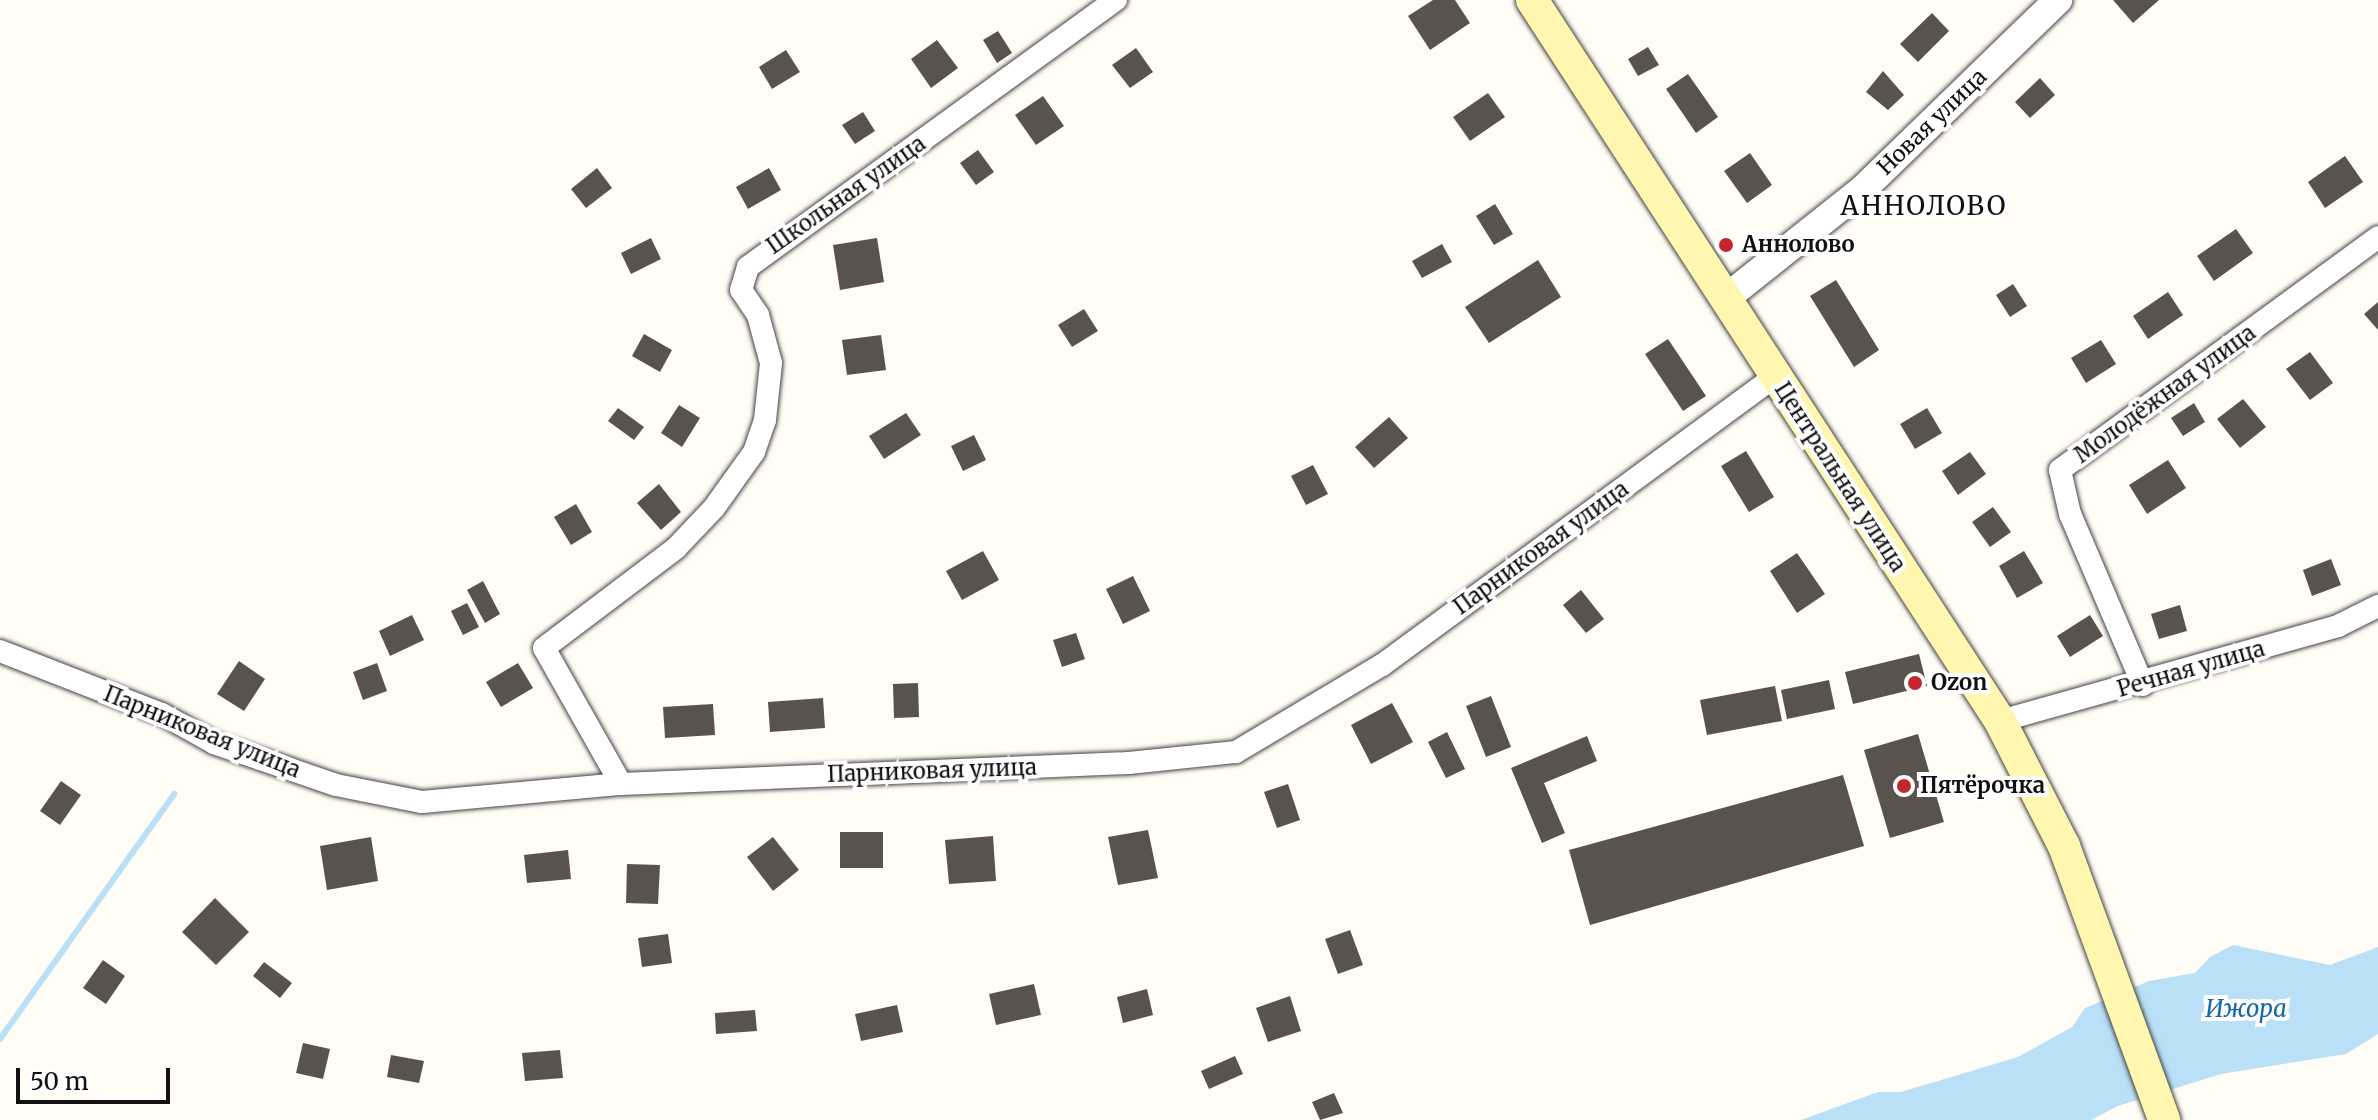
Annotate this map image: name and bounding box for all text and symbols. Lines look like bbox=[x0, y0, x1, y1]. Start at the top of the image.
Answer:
street label: Новая улица bbox=[1872, 63, 1992, 181]
street label: Школьная улица bbox=[761, 130, 931, 260]
district label: АННОЛОВО bbox=[1841, 190, 2007, 222]
place label: Аннолово bbox=[1742, 232, 1855, 258]
marker: Аннолово bbox=[1717, 236, 1735, 254]
street label: Молодёжная улица bbox=[2069, 319, 2261, 469]
street label: Центральная улица bbox=[1769, 377, 1911, 577]
street label: Парниковая улица bbox=[1448, 476, 1634, 620]
street label: Речная улица bbox=[2114, 635, 2268, 703]
place label: Ozon bbox=[1931, 670, 1987, 696]
marker: Ozon bbox=[1906, 674, 1924, 692]
street label: Парниковая улица bbox=[100, 680, 304, 784]
street label: Парниковая улица bbox=[827, 754, 1037, 788]
place label: Пятёрочка bbox=[1920, 773, 2045, 799]
marker: Пятёрочка bbox=[1895, 777, 1913, 795]
water label: Ижора bbox=[2205, 995, 2287, 1023]
scale bar bbox=[20, 1052, 174, 1102]
text: 50 m bbox=[30, 1066, 89, 1097]

